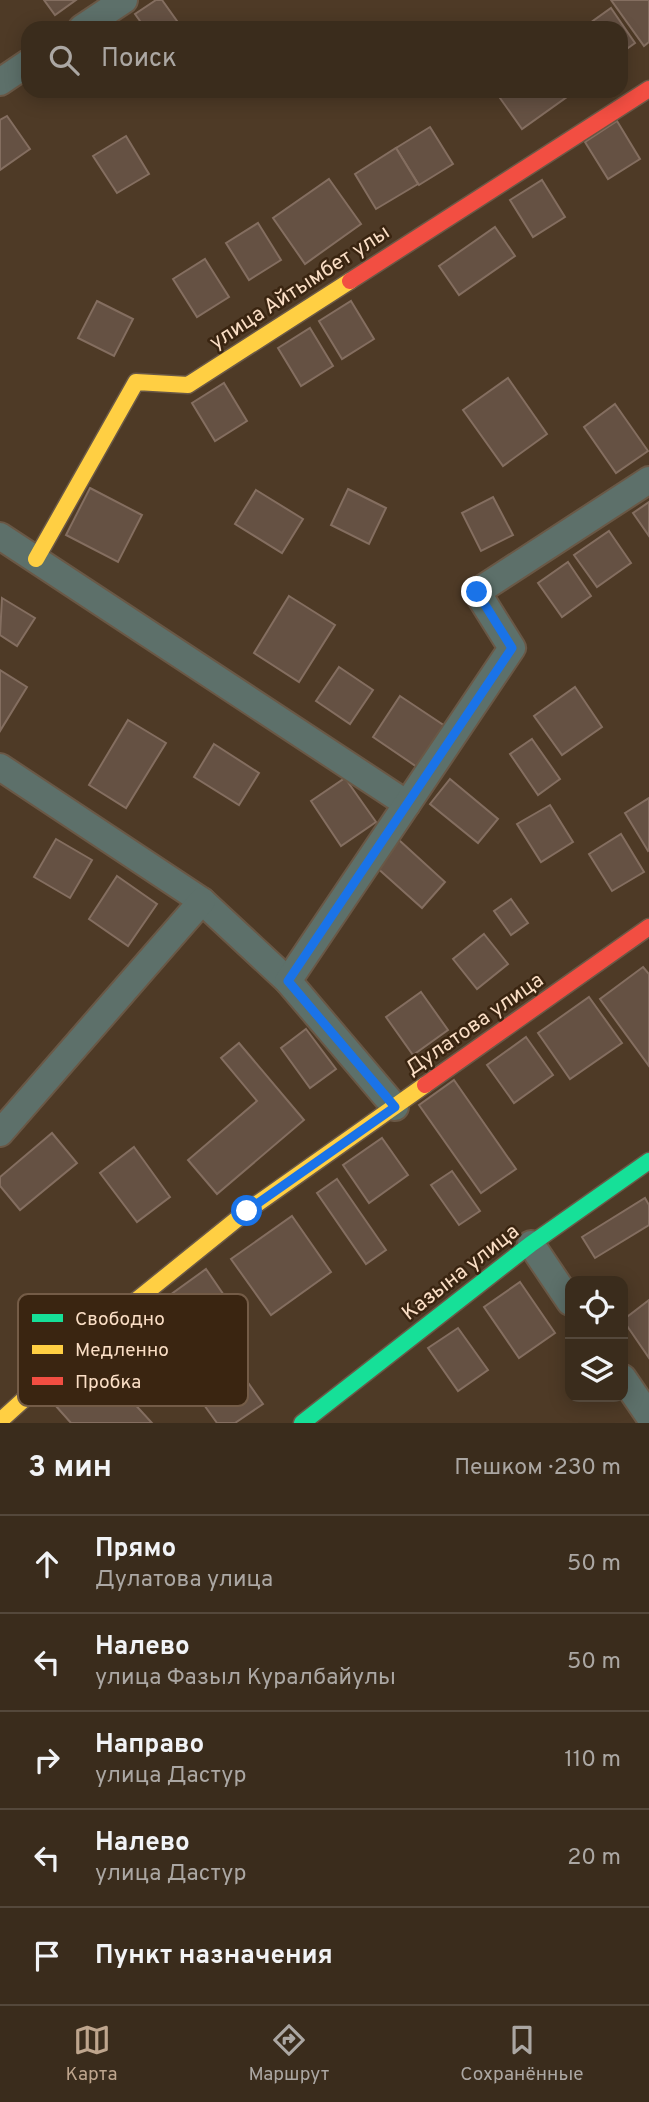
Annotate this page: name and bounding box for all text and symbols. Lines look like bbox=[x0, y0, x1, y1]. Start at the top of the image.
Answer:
search box bbox=[21, 21, 628, 98]
icon: search bbox=[45, 41, 83, 79]
text: Поиск bbox=[101, 43, 177, 76]
street label: улица Айтымбет улы bbox=[205, 220, 395, 356]
route end bbox=[461, 576, 492, 607]
street label: Дулатова улица bbox=[401, 967, 549, 1083]
route start bbox=[231, 1195, 262, 1226]
street label: Казына улица bbox=[397, 1219, 525, 1327]
map controls bbox=[565, 1276, 628, 1402]
button: locate bbox=[565, 1276, 628, 1339]
legend bbox=[18, 1294, 248, 1406]
text: Свободно bbox=[75, 1308, 165, 1332]
text: Медленно bbox=[75, 1339, 169, 1363]
button: layers bbox=[565, 1339, 628, 1402]
text: Пробка bbox=[75, 1371, 141, 1395]
text: 3 мин bbox=[28, 1450, 112, 1487]
text: Пешком · 230 m bbox=[454, 1454, 621, 1483]
text: Прямо bbox=[95, 1533, 176, 1566]
icon: ahead bbox=[28, 1545, 66, 1583]
text: 50 m bbox=[567, 1550, 621, 1579]
text: Дулатова улица bbox=[95, 1566, 273, 1595]
text: Налево bbox=[95, 1631, 190, 1664]
icon: left bbox=[28, 1643, 66, 1681]
text: 50 m bbox=[567, 1648, 621, 1677]
text: улица Фазыл Куралбайулы bbox=[95, 1664, 396, 1693]
text: Направо bbox=[95, 1729, 204, 1762]
icon: right bbox=[28, 1741, 66, 1779]
text: 110 m bbox=[564, 1746, 621, 1775]
text: улица Дастур bbox=[95, 1762, 247, 1791]
text: Налево bbox=[95, 1827, 190, 1860]
icon: left bbox=[28, 1839, 66, 1877]
text: 20 m bbox=[567, 1844, 621, 1873]
text: улица Дастур bbox=[95, 1860, 247, 1889]
icon: arrive bbox=[28, 1937, 66, 1975]
text: Пункт назначения bbox=[95, 1940, 333, 1973]
tab: Карта bbox=[65, 2021, 118, 2087]
tab: Маршрут bbox=[248, 2021, 329, 2087]
tab: Сохранённые bbox=[460, 2021, 584, 2087]

